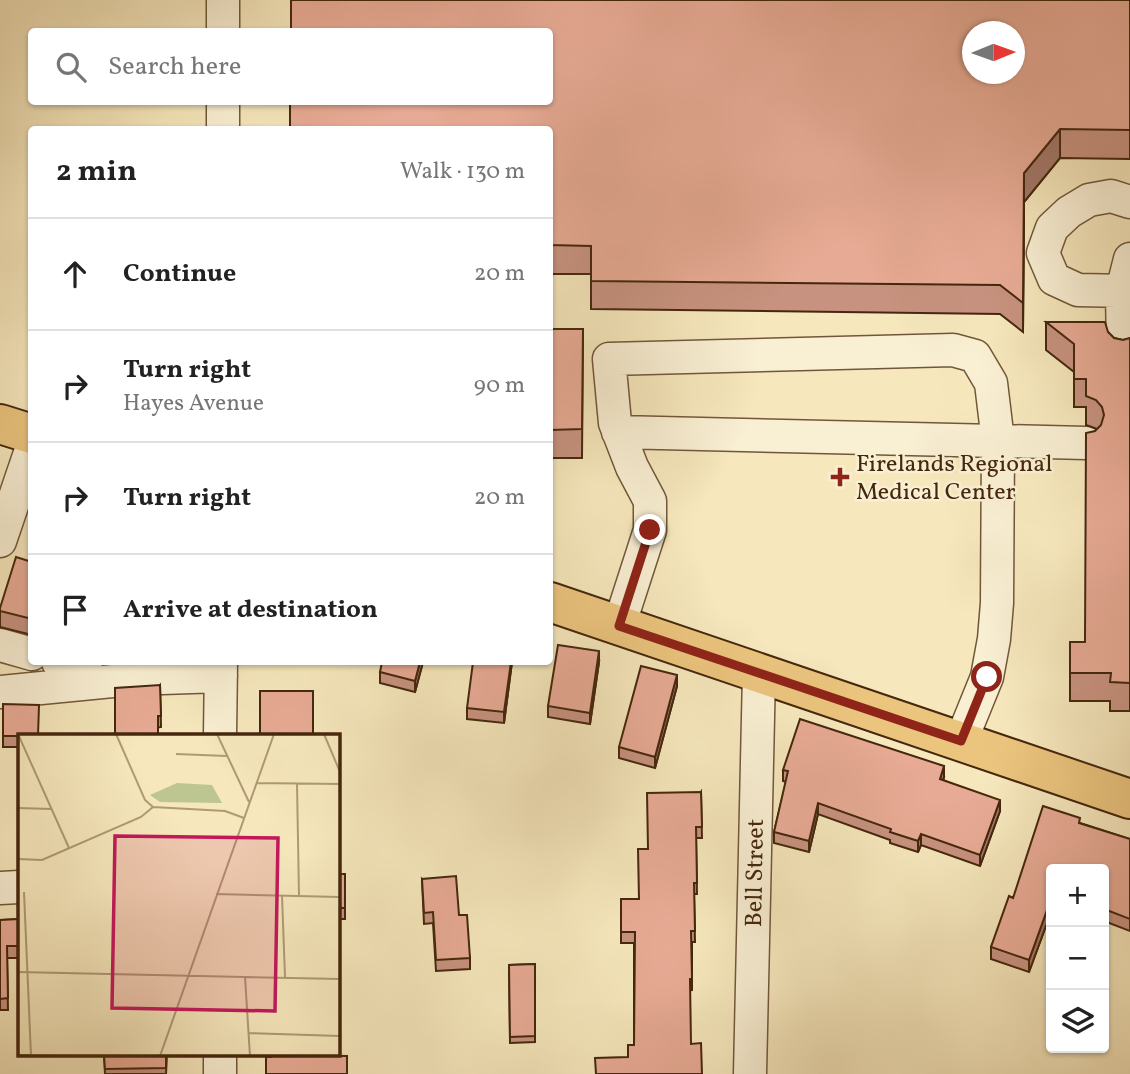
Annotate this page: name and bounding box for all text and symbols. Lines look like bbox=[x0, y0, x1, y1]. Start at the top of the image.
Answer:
north arrow bbox=[962, 21, 1025, 84]
search box bbox=[28, 28, 553, 105]
icon: search bbox=[52, 48, 90, 86]
text: Search here bbox=[108, 49, 241, 85]
text: 2 min bbox=[56, 151, 137, 193]
text: Walk · 130 m bbox=[400, 156, 525, 188]
icon: ahead bbox=[56, 255, 94, 293]
text: Continue bbox=[123, 256, 236, 292]
text: 20 m bbox=[474, 258, 525, 290]
text: Turn right bbox=[123, 352, 251, 388]
icon: right bbox=[56, 367, 94, 405]
text: 90 m bbox=[474, 370, 525, 402]
text: Hayes Avenue bbox=[123, 388, 264, 420]
place label: Firelands Regional Medical Center bbox=[856, 448, 1053, 510]
marker: Firelands Regional Medical Center bbox=[830, 467, 850, 487]
icon: right bbox=[56, 479, 94, 517]
text: Turn right bbox=[123, 480, 251, 516]
text: 20 m bbox=[474, 482, 525, 514]
route end bbox=[634, 514, 665, 545]
icon: arrive bbox=[56, 591, 94, 629]
text: Arrive at destination bbox=[123, 592, 378, 628]
route start bbox=[971, 661, 1002, 692]
inset map bbox=[18, 734, 340, 1056]
street label: Bell Street bbox=[738, 819, 774, 928]
map controls bbox=[1046, 864, 1109, 1053]
button: + bbox=[1046, 864, 1109, 927]
button: − bbox=[1046, 927, 1109, 990]
button: layers bbox=[1046, 990, 1109, 1053]

